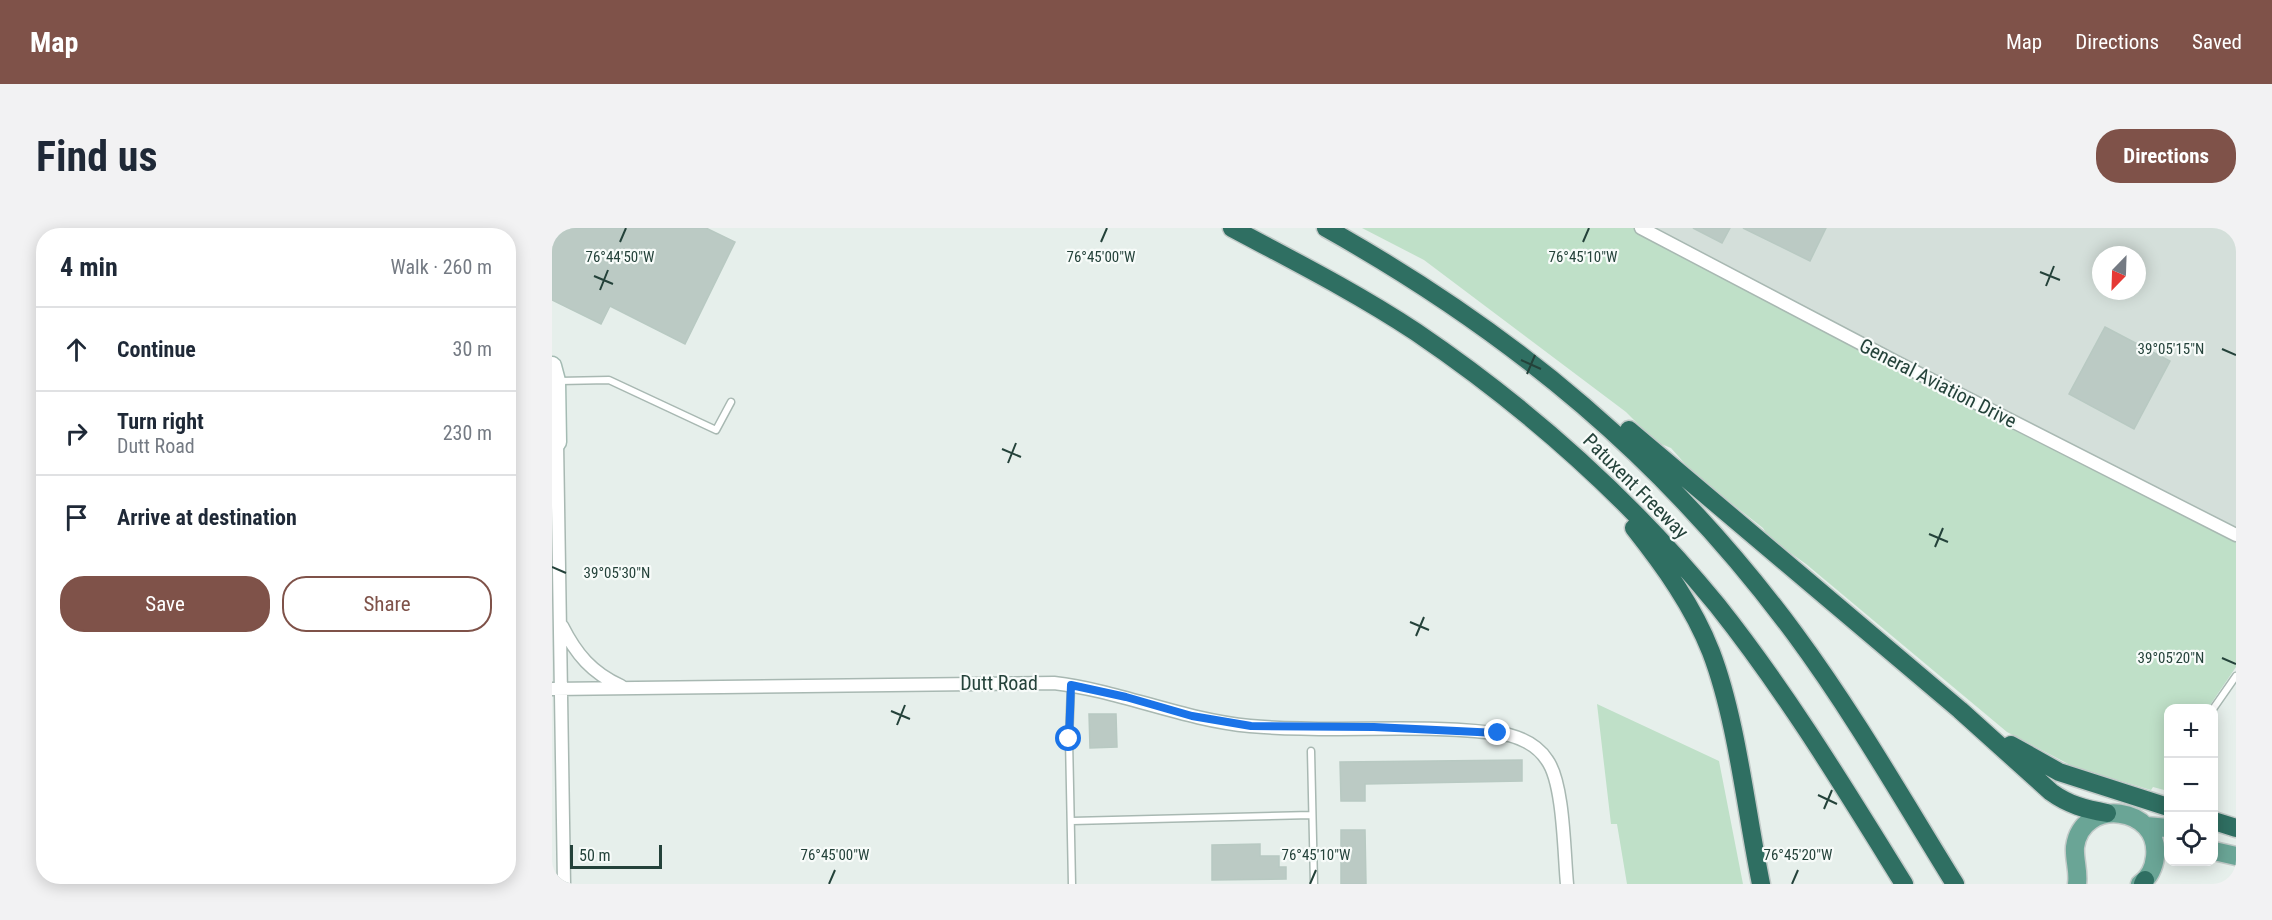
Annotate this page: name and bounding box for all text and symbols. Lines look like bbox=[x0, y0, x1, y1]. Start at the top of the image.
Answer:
text: Map bbox=[30, 26, 78, 59]
text: Map bbox=[2006, 30, 2042, 54]
text: Directions bbox=[2075, 30, 2159, 54]
text: Saved bbox=[2192, 30, 2242, 54]
button: Directions bbox=[2096, 129, 2236, 183]
text: Find us bbox=[36, 132, 157, 181]
north arrow bbox=[2092, 246, 2146, 300]
text: 76°44'50"W bbox=[586, 248, 655, 266]
text: 76°45'00"W bbox=[1067, 248, 1136, 266]
text: 76°45'10"W bbox=[1549, 248, 1618, 266]
text: 4 min bbox=[60, 252, 118, 282]
text: Walk · 260 m bbox=[391, 255, 492, 279]
icon: ahead bbox=[60, 333, 93, 366]
street label: General Aviation Drive bbox=[1855, 333, 2021, 433]
text: Continue bbox=[117, 337, 196, 362]
text: 30 m bbox=[453, 337, 492, 361]
text: 39°05'15"N bbox=[2138, 340, 2204, 358]
text: Turn right bbox=[117, 409, 204, 434]
icon: right bbox=[60, 417, 93, 450]
text: 230 m bbox=[443, 421, 492, 445]
street label: Patuxent Freeway bbox=[1578, 428, 1694, 544]
text: Dutt Road bbox=[117, 434, 195, 458]
icon: arrive bbox=[60, 501, 93, 534]
text: Arrive at destination bbox=[117, 505, 297, 530]
text: 39°05'30"N bbox=[584, 564, 650, 582]
button: Save bbox=[60, 576, 270, 632]
button: Share bbox=[282, 576, 492, 632]
text: 39°05'20"N bbox=[2138, 649, 2204, 667]
street label: Dutt Road bbox=[960, 671, 1038, 695]
map controls bbox=[2164, 704, 2218, 866]
button: + bbox=[2164, 704, 2218, 758]
route end bbox=[1484, 719, 1510, 745]
route start bbox=[1055, 725, 1081, 751]
button: − bbox=[2164, 758, 2218, 812]
button: locate bbox=[2164, 812, 2218, 866]
scale bar bbox=[570, 842, 662, 870]
text: 50 m bbox=[579, 846, 611, 865]
text: 76°45'00"W bbox=[801, 846, 870, 864]
text: 76°45'10"W bbox=[1282, 846, 1351, 864]
text: 76°45'20"W bbox=[1764, 846, 1833, 864]

